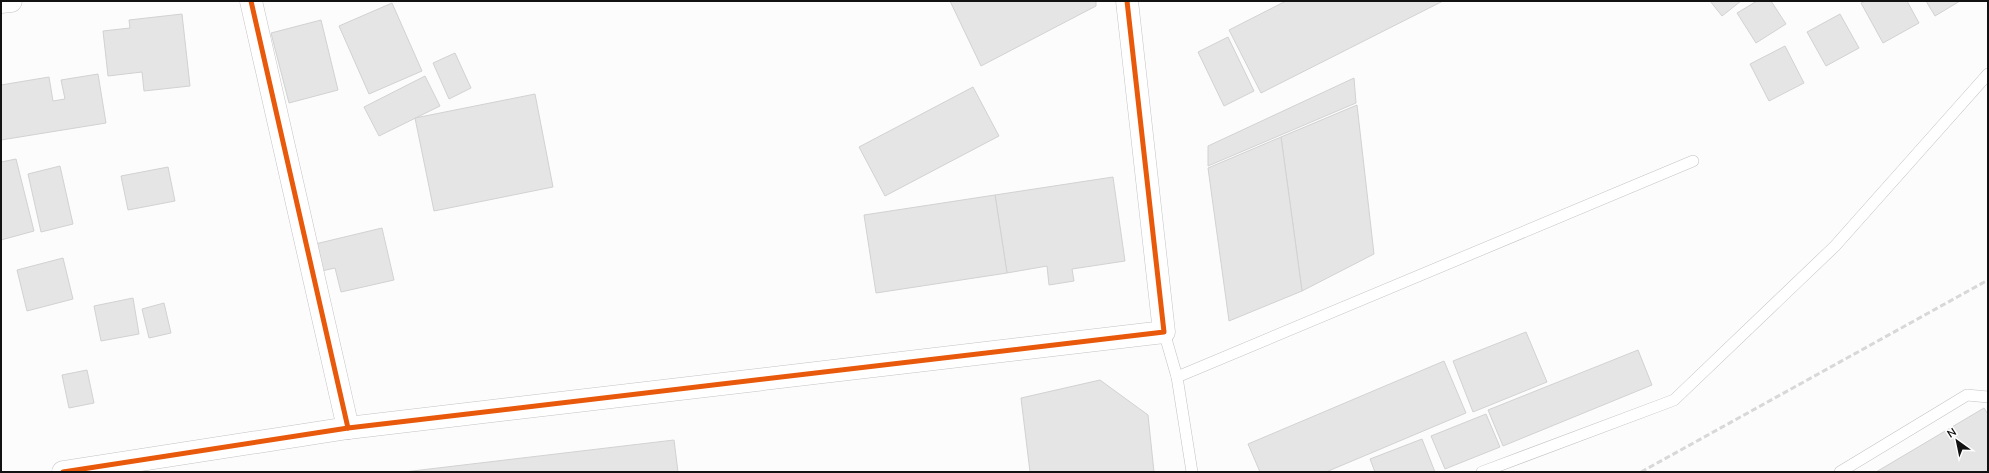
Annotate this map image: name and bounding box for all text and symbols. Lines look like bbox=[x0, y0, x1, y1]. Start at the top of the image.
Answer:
north arrow bbox=[1937, 421, 1977, 461]
text: N bbox=[1944, 425, 1959, 442]

